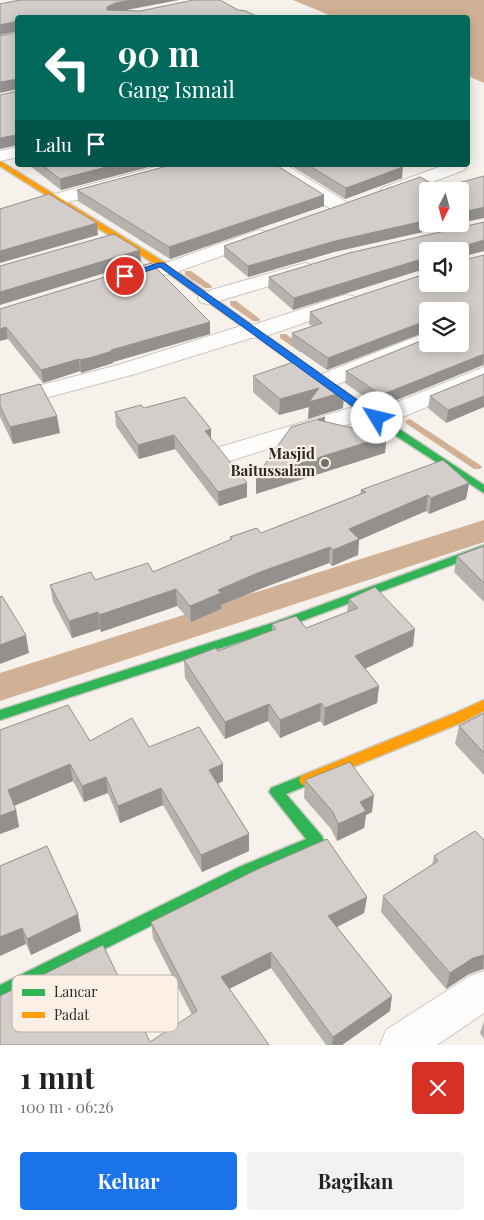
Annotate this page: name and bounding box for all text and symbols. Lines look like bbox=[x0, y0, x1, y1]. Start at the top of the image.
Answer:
text: 90 m bbox=[118, 29, 200, 76]
icon: left bbox=[35, 35, 100, 100]
text: Gang Ismail bbox=[118, 74, 235, 104]
icon: arrive bbox=[82, 130, 110, 158]
text: Lalu bbox=[35, 131, 72, 157]
north arrow bbox=[419, 182, 469, 232]
map controls bbox=[419, 182, 469, 352]
button: sound bbox=[419, 242, 469, 292]
pin bbox=[104, 255, 146, 297]
icon: arrive bbox=[111, 262, 139, 290]
button: layers bbox=[419, 302, 469, 352]
position arrow bbox=[350, 391, 402, 443]
place label: Masjid Baitussalam bbox=[230, 443, 315, 480]
marker: Masjid Baitussalam bbox=[319, 457, 331, 469]
legend bbox=[12, 975, 178, 1032]
text: Lancar bbox=[54, 982, 98, 1001]
text: Padat bbox=[54, 1005, 90, 1024]
text: 1 mnt bbox=[20, 1057, 95, 1097]
button: close bbox=[412, 1062, 464, 1114]
text: 100 m · 06:26 bbox=[20, 1096, 114, 1117]
button: Keluar bbox=[20, 1152, 237, 1210]
button: Bagikan bbox=[247, 1152, 464, 1210]

